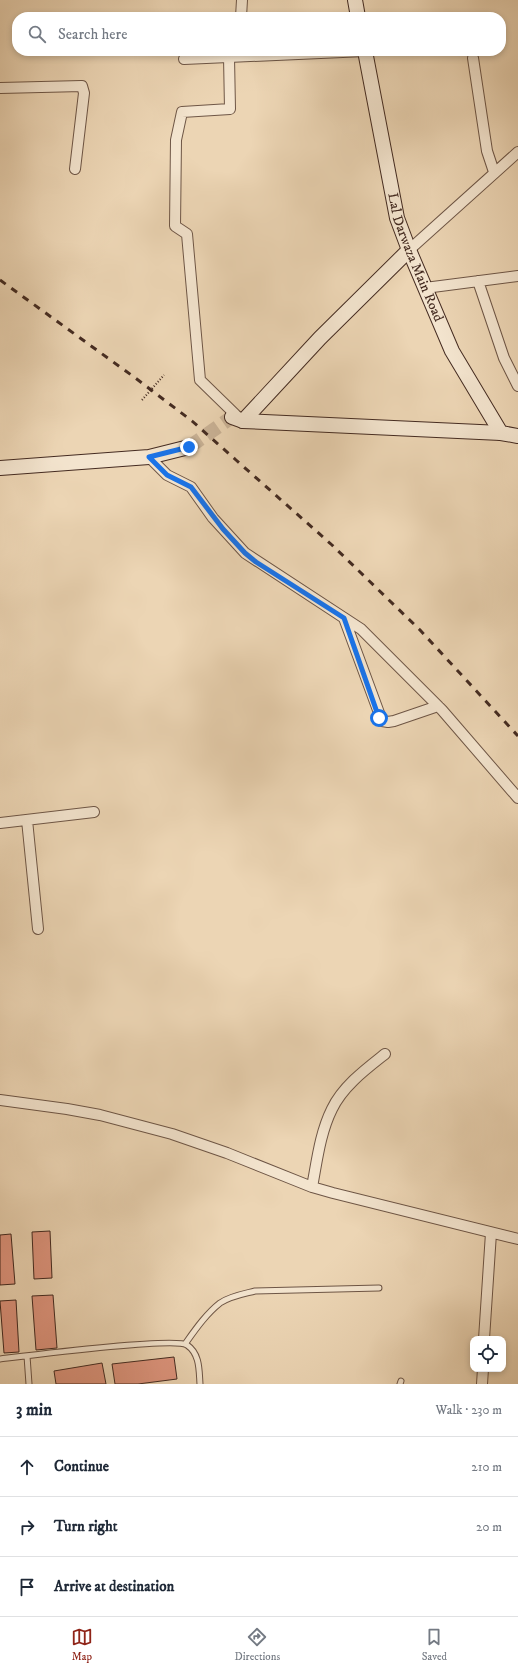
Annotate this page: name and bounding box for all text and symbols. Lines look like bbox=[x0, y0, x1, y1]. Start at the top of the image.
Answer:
search box bbox=[12, 12, 506, 56]
icon: search bbox=[26, 23, 48, 45]
text: Search here bbox=[58, 25, 127, 44]
street label: Lal Darwaza Main Road bbox=[383, 191, 447, 324]
route end bbox=[180, 438, 198, 456]
route start bbox=[370, 709, 388, 727]
map controls bbox=[470, 1336, 506, 1372]
button: locate bbox=[470, 1336, 506, 1372]
text: 3 min bbox=[16, 1399, 52, 1421]
text: Walk · 230 m bbox=[436, 1402, 502, 1418]
icon: ahead bbox=[16, 1456, 38, 1478]
text: Continue bbox=[54, 1457, 109, 1476]
text: 210 m bbox=[471, 1459, 502, 1475]
icon: right bbox=[16, 1516, 38, 1538]
text: Turn right bbox=[54, 1517, 117, 1536]
text: 20 m bbox=[476, 1519, 502, 1535]
icon: arrive bbox=[16, 1576, 38, 1598]
text: Arrive at destination bbox=[54, 1577, 174, 1596]
tab: Map bbox=[71, 1626, 93, 1664]
tab: Directions bbox=[235, 1626, 280, 1664]
tab: Saved bbox=[422, 1626, 447, 1664]

